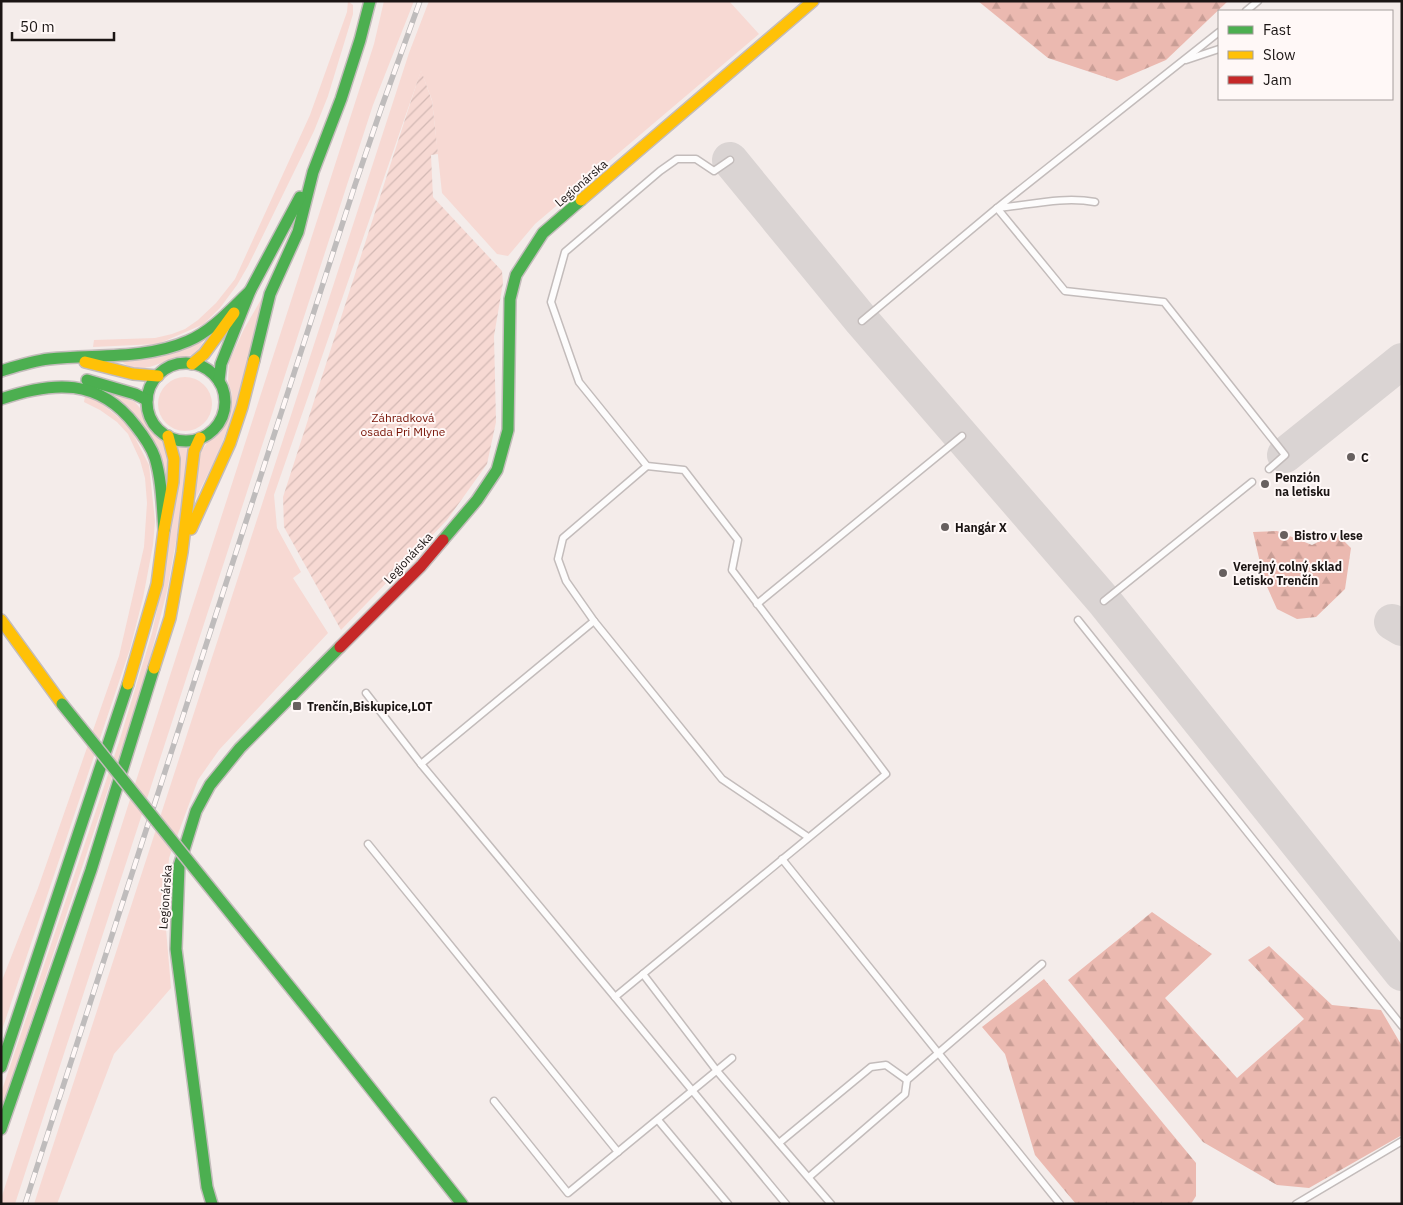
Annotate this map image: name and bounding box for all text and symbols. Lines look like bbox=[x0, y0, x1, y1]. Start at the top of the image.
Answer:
scale bar bbox=[12, 10, 115, 42]
legend bbox=[1218, 10, 1393, 100]
text: 50 m bbox=[20, 17, 55, 36]
text: Fast bbox=[1263, 20, 1291, 39]
text: Slow bbox=[1263, 45, 1296, 64]
text: Jam bbox=[1263, 70, 1292, 89]
street label: Legionárska bbox=[552, 156, 611, 210]
park label: Záhradková osada Pri Mlyne bbox=[361, 410, 446, 439]
place label: C bbox=[1361, 450, 1369, 465]
marker: C bbox=[1345, 451, 1357, 463]
place label: Penzión na letisku bbox=[1275, 470, 1330, 499]
marker: Penzión na letisku bbox=[1259, 478, 1271, 490]
place label: Hangár X bbox=[955, 520, 1007, 535]
marker: Hangár X bbox=[939, 521, 951, 533]
place label: Bistro v lese bbox=[1294, 528, 1363, 543]
street label: Legionárska bbox=[380, 529, 436, 587]
marker: Bistro v lese bbox=[1278, 529, 1290, 541]
place label: Verejný colný sklad Letisko Trenčín bbox=[1233, 559, 1342, 588]
marker: Verejný colný sklad Letisko Trenčín bbox=[1217, 567, 1229, 579]
place label: Trenčín,Biskupice,LOT bbox=[307, 699, 432, 714]
marker: Trenčín,Biskupice,LOT bbox=[291, 700, 303, 712]
street label: Legionárska bbox=[155, 864, 175, 930]

